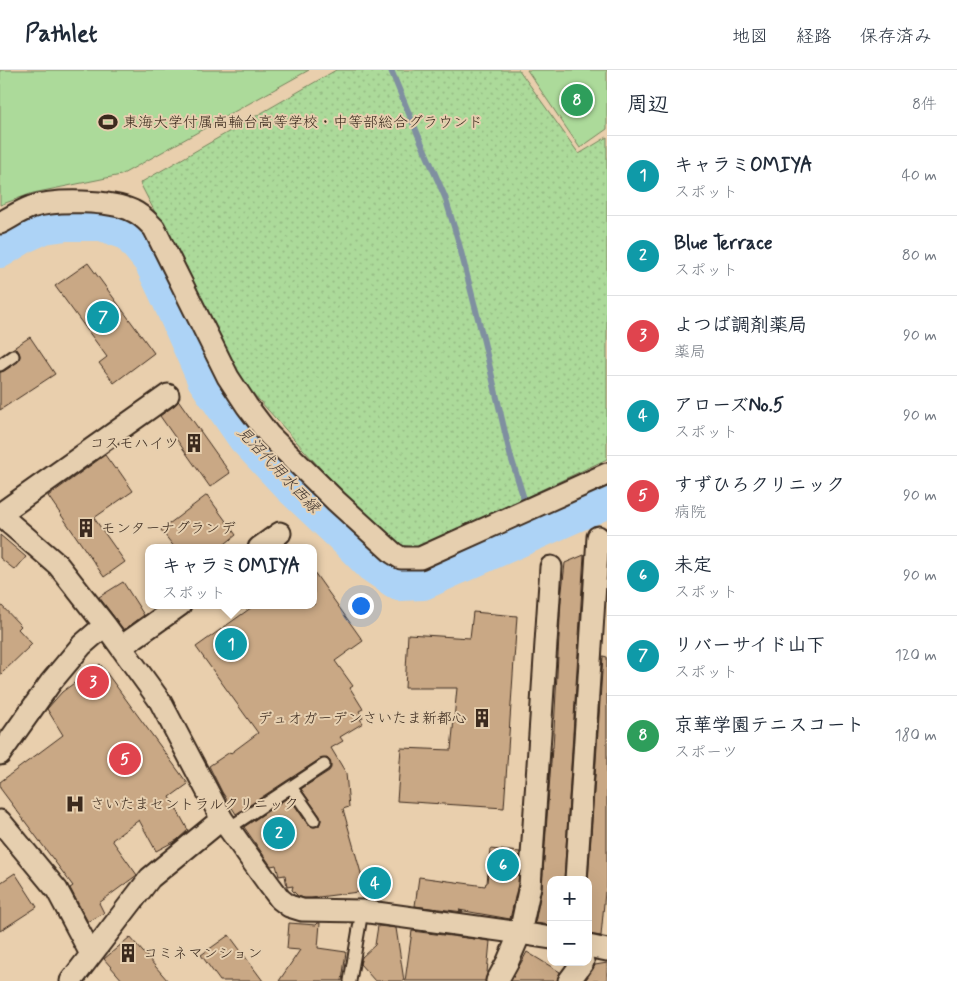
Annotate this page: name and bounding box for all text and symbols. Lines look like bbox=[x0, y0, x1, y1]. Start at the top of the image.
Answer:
text: Pathlet bbox=[25, 19, 97, 50]
text: 地図 bbox=[732, 25, 768, 49]
text: 経路 bbox=[796, 25, 832, 49]
text: 保存済み bbox=[860, 25, 932, 49]
pin: 8 bbox=[561, 81, 593, 119]
text: 周辺 bbox=[627, 91, 669, 119]
text: 8件 bbox=[912, 94, 937, 115]
sports icon: 東海大学付属高輪台高等学校・中等部総合グラウンド bbox=[97, 111, 119, 133]
place label: 東海大学付属高輪台高等学校・中等部総合グラウンド bbox=[123, 113, 483, 133]
text: キャラミOMIYA bbox=[674, 153, 813, 178]
text: 1 bbox=[639, 165, 647, 186]
text: 40 m bbox=[901, 165, 937, 186]
text: スポット bbox=[674, 182, 738, 203]
text: Blue Terrace bbox=[674, 231, 773, 256]
text: 2 bbox=[639, 245, 647, 266]
text: 80 m bbox=[902, 245, 937, 266]
text: スポット bbox=[674, 260, 738, 281]
pin: 7 bbox=[87, 298, 119, 336]
text: よつば調剤薬局 bbox=[674, 313, 807, 338]
text: 3 bbox=[639, 325, 647, 346]
text: 90 m bbox=[903, 325, 937, 346]
text: 薬局 bbox=[674, 342, 706, 363]
text: アローズNo.5 bbox=[674, 393, 784, 418]
text: 4 bbox=[638, 405, 648, 426]
text: 90 m bbox=[903, 405, 937, 426]
water label: 見沼代用水西縁 bbox=[232, 422, 325, 520]
text: スポット bbox=[674, 422, 738, 443]
building icon: コスモハイツ bbox=[183, 432, 205, 454]
place label: コスモハイツ bbox=[90, 434, 179, 454]
text: すずひろクリニック bbox=[674, 473, 845, 498]
text: 5 bbox=[638, 485, 648, 506]
text: 90 m bbox=[903, 485, 937, 506]
text: 病院 bbox=[674, 502, 706, 523]
building icon: モンターナグランデ bbox=[75, 517, 97, 539]
place label: モンターナグランデ bbox=[101, 519, 236, 539]
popup bbox=[145, 544, 317, 609]
text: 未定 bbox=[674, 553, 712, 578]
text: キャラミOMIYA bbox=[162, 554, 300, 579]
text: 6 bbox=[639, 565, 647, 586]
text: 90 m bbox=[903, 565, 937, 586]
text: スポット bbox=[674, 582, 738, 603]
text: スポット bbox=[162, 583, 226, 604]
your location bbox=[348, 593, 374, 619]
pin: 1 bbox=[215, 625, 247, 663]
text: リバーサイド山下 bbox=[674, 633, 826, 658]
text: 7 bbox=[638, 645, 648, 666]
text: 120 m bbox=[895, 645, 937, 666]
text: スポット bbox=[674, 662, 738, 683]
pin: 3 bbox=[77, 663, 109, 701]
building icon: デュオガーデンさいたま新都心 bbox=[471, 707, 493, 729]
place label: デュオガーデンさいたま新都心 bbox=[258, 709, 467, 729]
text: 京華学園テニスコート bbox=[674, 713, 864, 738]
text: 8 bbox=[638, 725, 648, 746]
text: 180 m bbox=[894, 725, 937, 746]
pin: 5 bbox=[109, 740, 141, 778]
text: スポーツ bbox=[674, 742, 738, 763]
hospital icon: さいたまセントラルクリニック bbox=[64, 793, 86, 815]
place label: さいたまセントラルクリニック bbox=[90, 795, 299, 815]
pin: 2 bbox=[263, 814, 295, 852]
pin: 6 bbox=[487, 846, 519, 884]
pin: 4 bbox=[359, 864, 391, 902]
map controls bbox=[547, 876, 592, 966]
button: + bbox=[547, 876, 592, 921]
button: − bbox=[547, 921, 592, 966]
building icon: コミネマンション bbox=[117, 942, 139, 964]
place label: コミネマンション bbox=[143, 944, 262, 964]

